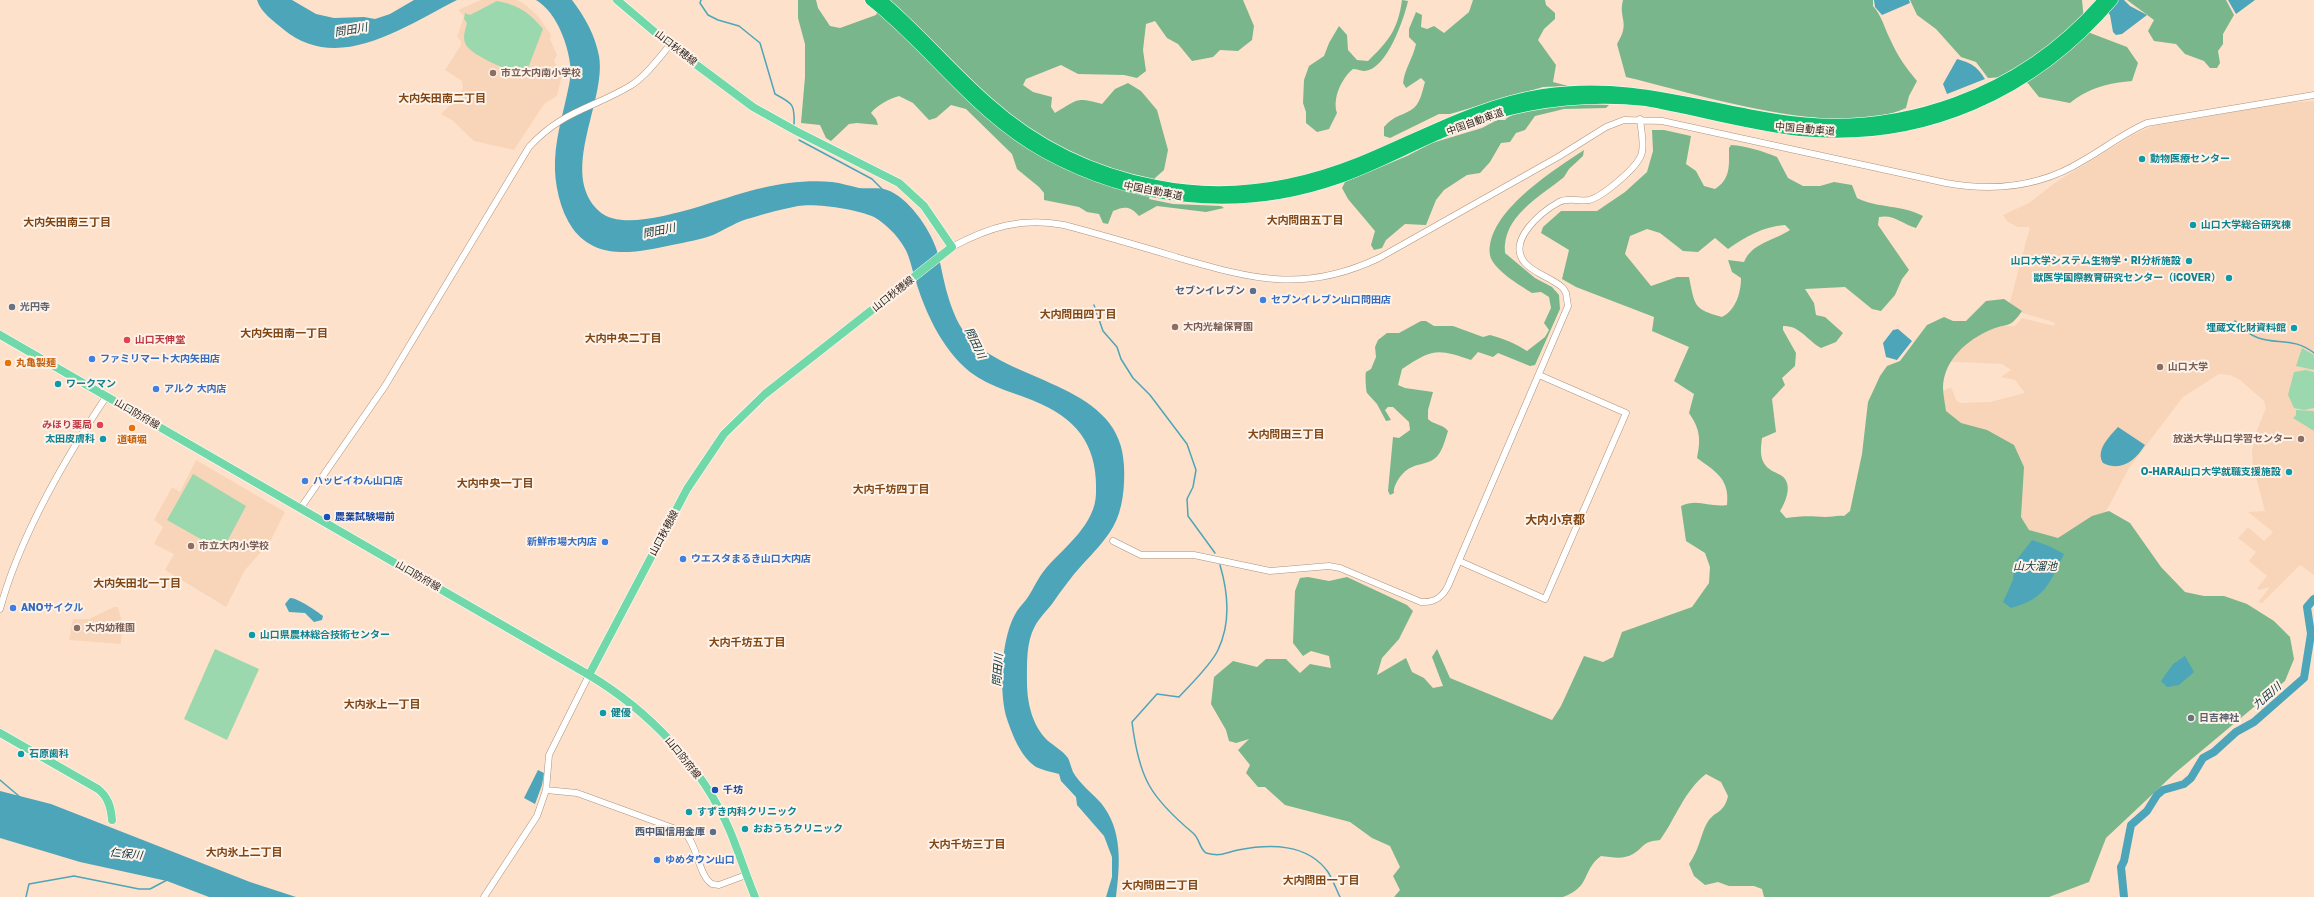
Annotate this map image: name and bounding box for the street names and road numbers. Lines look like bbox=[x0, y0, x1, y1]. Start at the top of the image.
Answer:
street label: 山口秋穂線 bbox=[653, 28, 699, 68]
street label: 中国自動車道 bbox=[1445, 106, 1505, 138]
street label: 中国自動車道 bbox=[1775, 120, 1835, 138]
street label: 中国自動車道 bbox=[1122, 179, 1184, 203]
street label: 山口秋穂線 bbox=[870, 274, 916, 314]
street label: 山口防府線 bbox=[112, 396, 162, 432]
street label: 山口秋穂線 bbox=[647, 508, 681, 558]
street label: 山口防府線 bbox=[393, 558, 443, 594]
street label: 山口防府線 bbox=[663, 735, 703, 781]

